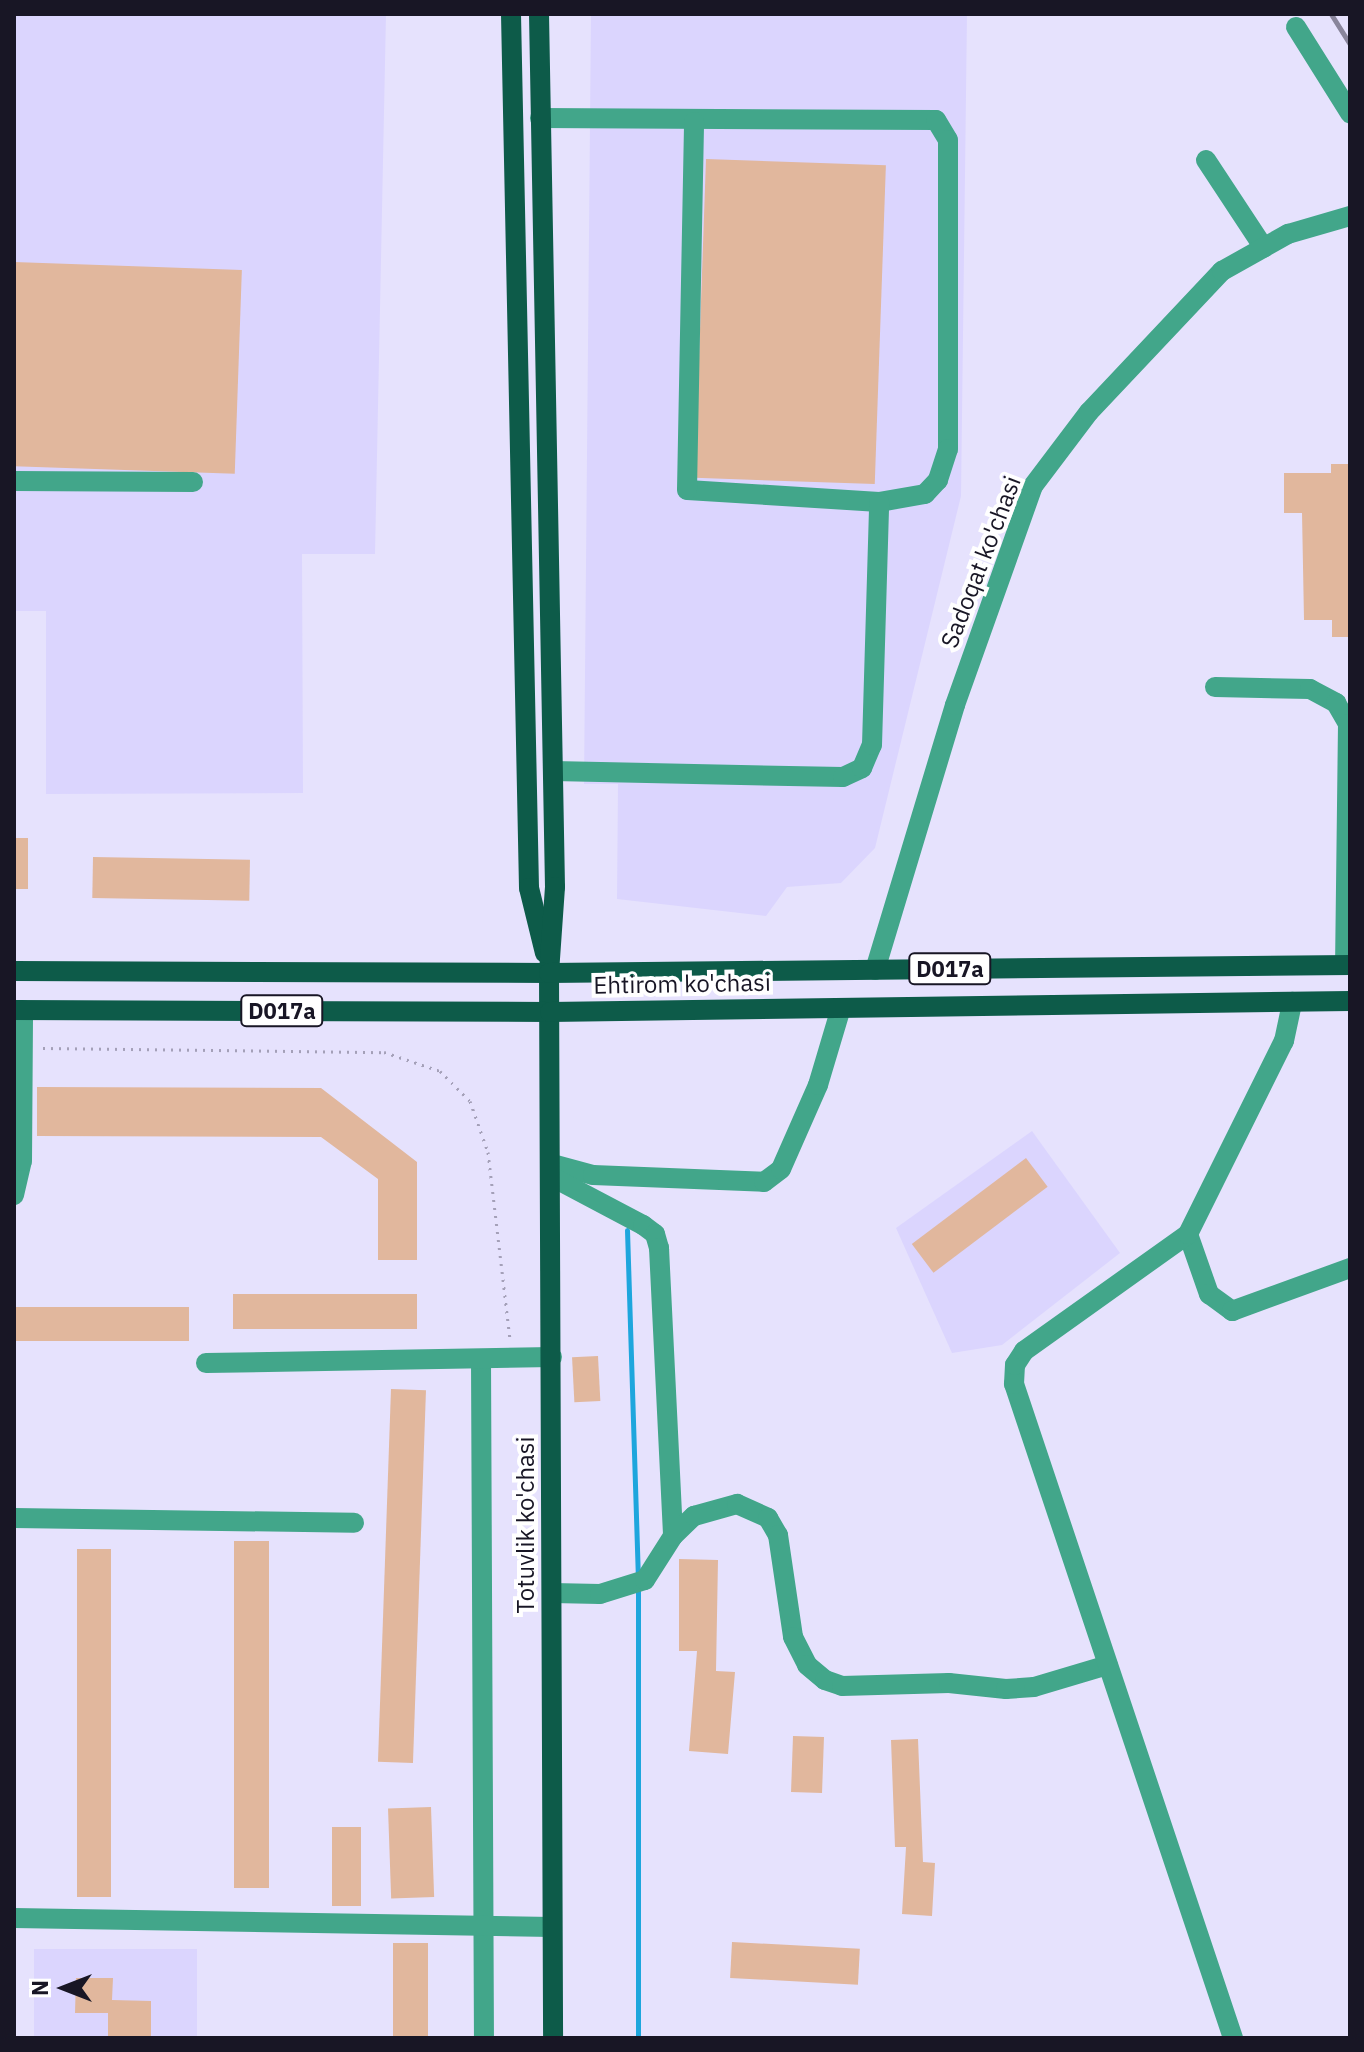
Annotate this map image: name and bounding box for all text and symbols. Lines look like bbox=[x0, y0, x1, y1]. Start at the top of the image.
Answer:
street label: Sadoqat ko'chasi bbox=[935, 472, 1027, 652]
road number: D017a bbox=[908, 951, 992, 987]
street label: Ehtirom ko'chasi bbox=[593, 968, 771, 1000]
road number: D017a bbox=[240, 993, 324, 1029]
street label: Totuvlik ko'chasi bbox=[512, 1436, 540, 1614]
north arrow bbox=[24, 1948, 104, 2028]
text: N bbox=[25, 1980, 54, 1996]

